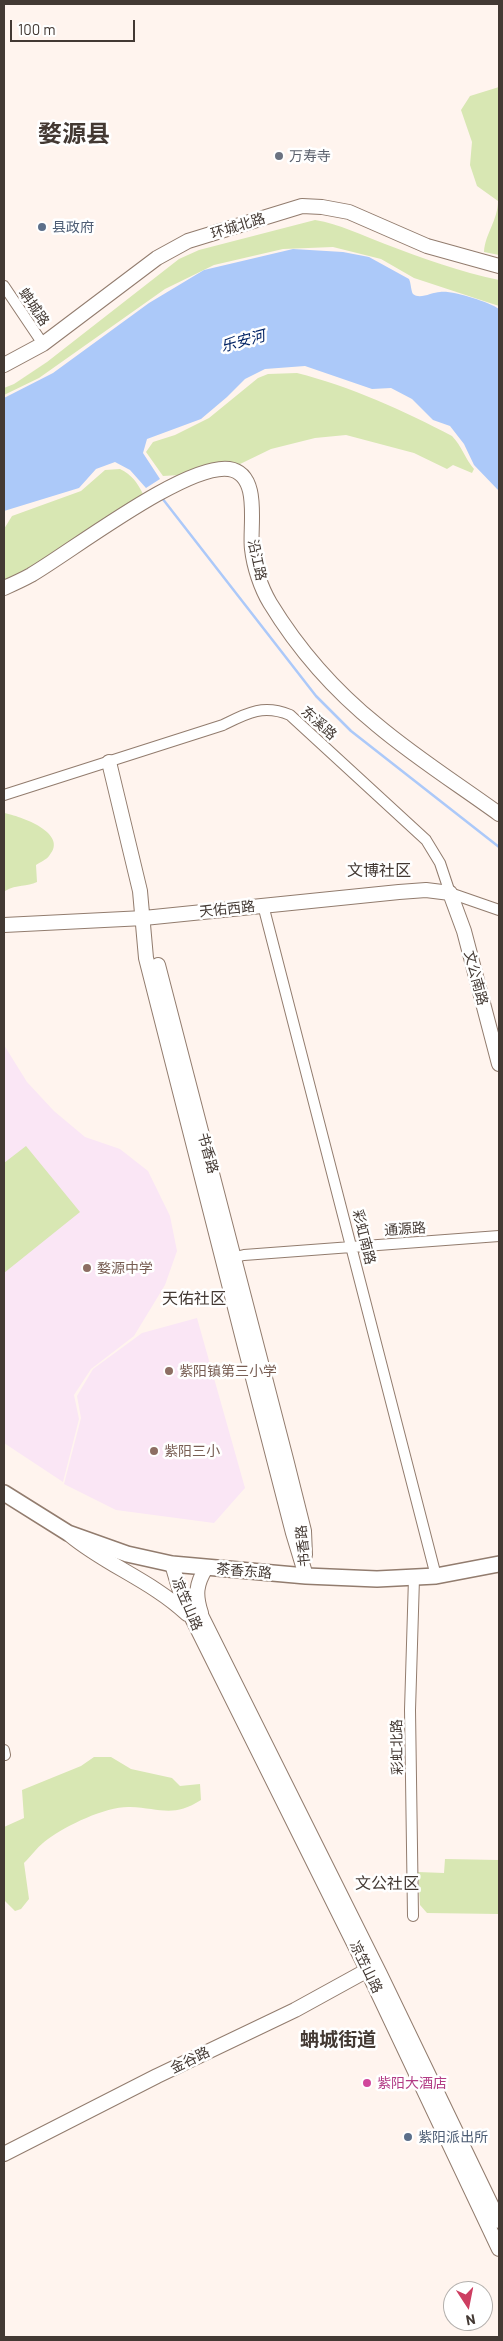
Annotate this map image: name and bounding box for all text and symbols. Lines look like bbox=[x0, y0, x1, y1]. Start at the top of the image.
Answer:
scale bar bbox=[12, 10, 138, 42]
text: 100 m bbox=[18, 20, 56, 38]
district label: 婺源县 bbox=[38, 120, 110, 148]
place label: 万寿寺 bbox=[289, 148, 331, 164]
marker: 万寿寺 bbox=[273, 150, 285, 162]
street label: 环城北路 bbox=[209, 210, 267, 242]
place label: 县政府 bbox=[52, 219, 94, 235]
marker: 县政府 bbox=[36, 221, 48, 233]
street label: 蚺城路 bbox=[15, 285, 53, 329]
water label: 乐安河 bbox=[219, 326, 267, 356]
street label: 沿江路 bbox=[244, 538, 270, 582]
street label: 东溪路 bbox=[298, 703, 340, 743]
district label: 文博社区 bbox=[347, 861, 411, 881]
street label: 天佑西路 bbox=[198, 898, 256, 920]
street label: 文公南路 bbox=[461, 949, 491, 1007]
street label: 书香路 bbox=[194, 1131, 222, 1175]
street label: 彩虹南路 bbox=[349, 1208, 379, 1266]
street label: 通源路 bbox=[383, 1219, 427, 1239]
place label: 婺源中学 bbox=[97, 1260, 153, 1276]
marker: 婺源中学 bbox=[81, 1262, 93, 1274]
district label: 天佑社区 bbox=[162, 1289, 226, 1309]
place label: 紫阳镇第三小学 bbox=[179, 1363, 277, 1379]
marker: 紫阳镇第三小学 bbox=[163, 1365, 175, 1377]
place label: 紫阳三小 bbox=[164, 1443, 220, 1459]
marker: 紫阳三小 bbox=[148, 1445, 160, 1457]
street label: 书香路 bbox=[292, 1524, 314, 1568]
street label: 茶香东路 bbox=[215, 1560, 273, 1582]
street label: 凉笠山路 bbox=[168, 1575, 206, 1633]
street label: 彩虹北路 bbox=[388, 1719, 406, 1775]
district label: 文公社区 bbox=[355, 1874, 419, 1894]
street label: 凉笠山路 bbox=[346, 1938, 386, 1996]
district label: 蚺城街道 bbox=[300, 2029, 376, 2051]
street label: 金谷路 bbox=[167, 2043, 213, 2077]
place label: 紫阳大酒店 bbox=[377, 2075, 447, 2091]
marker: 紫阳大酒店 bbox=[361, 2077, 373, 2089]
place label: 紫阳派出所 bbox=[418, 2129, 488, 2145]
marker: 紫阳派出所 bbox=[402, 2131, 414, 2143]
north arrow bbox=[443, 2281, 493, 2331]
text: N bbox=[465, 2311, 477, 2329]

